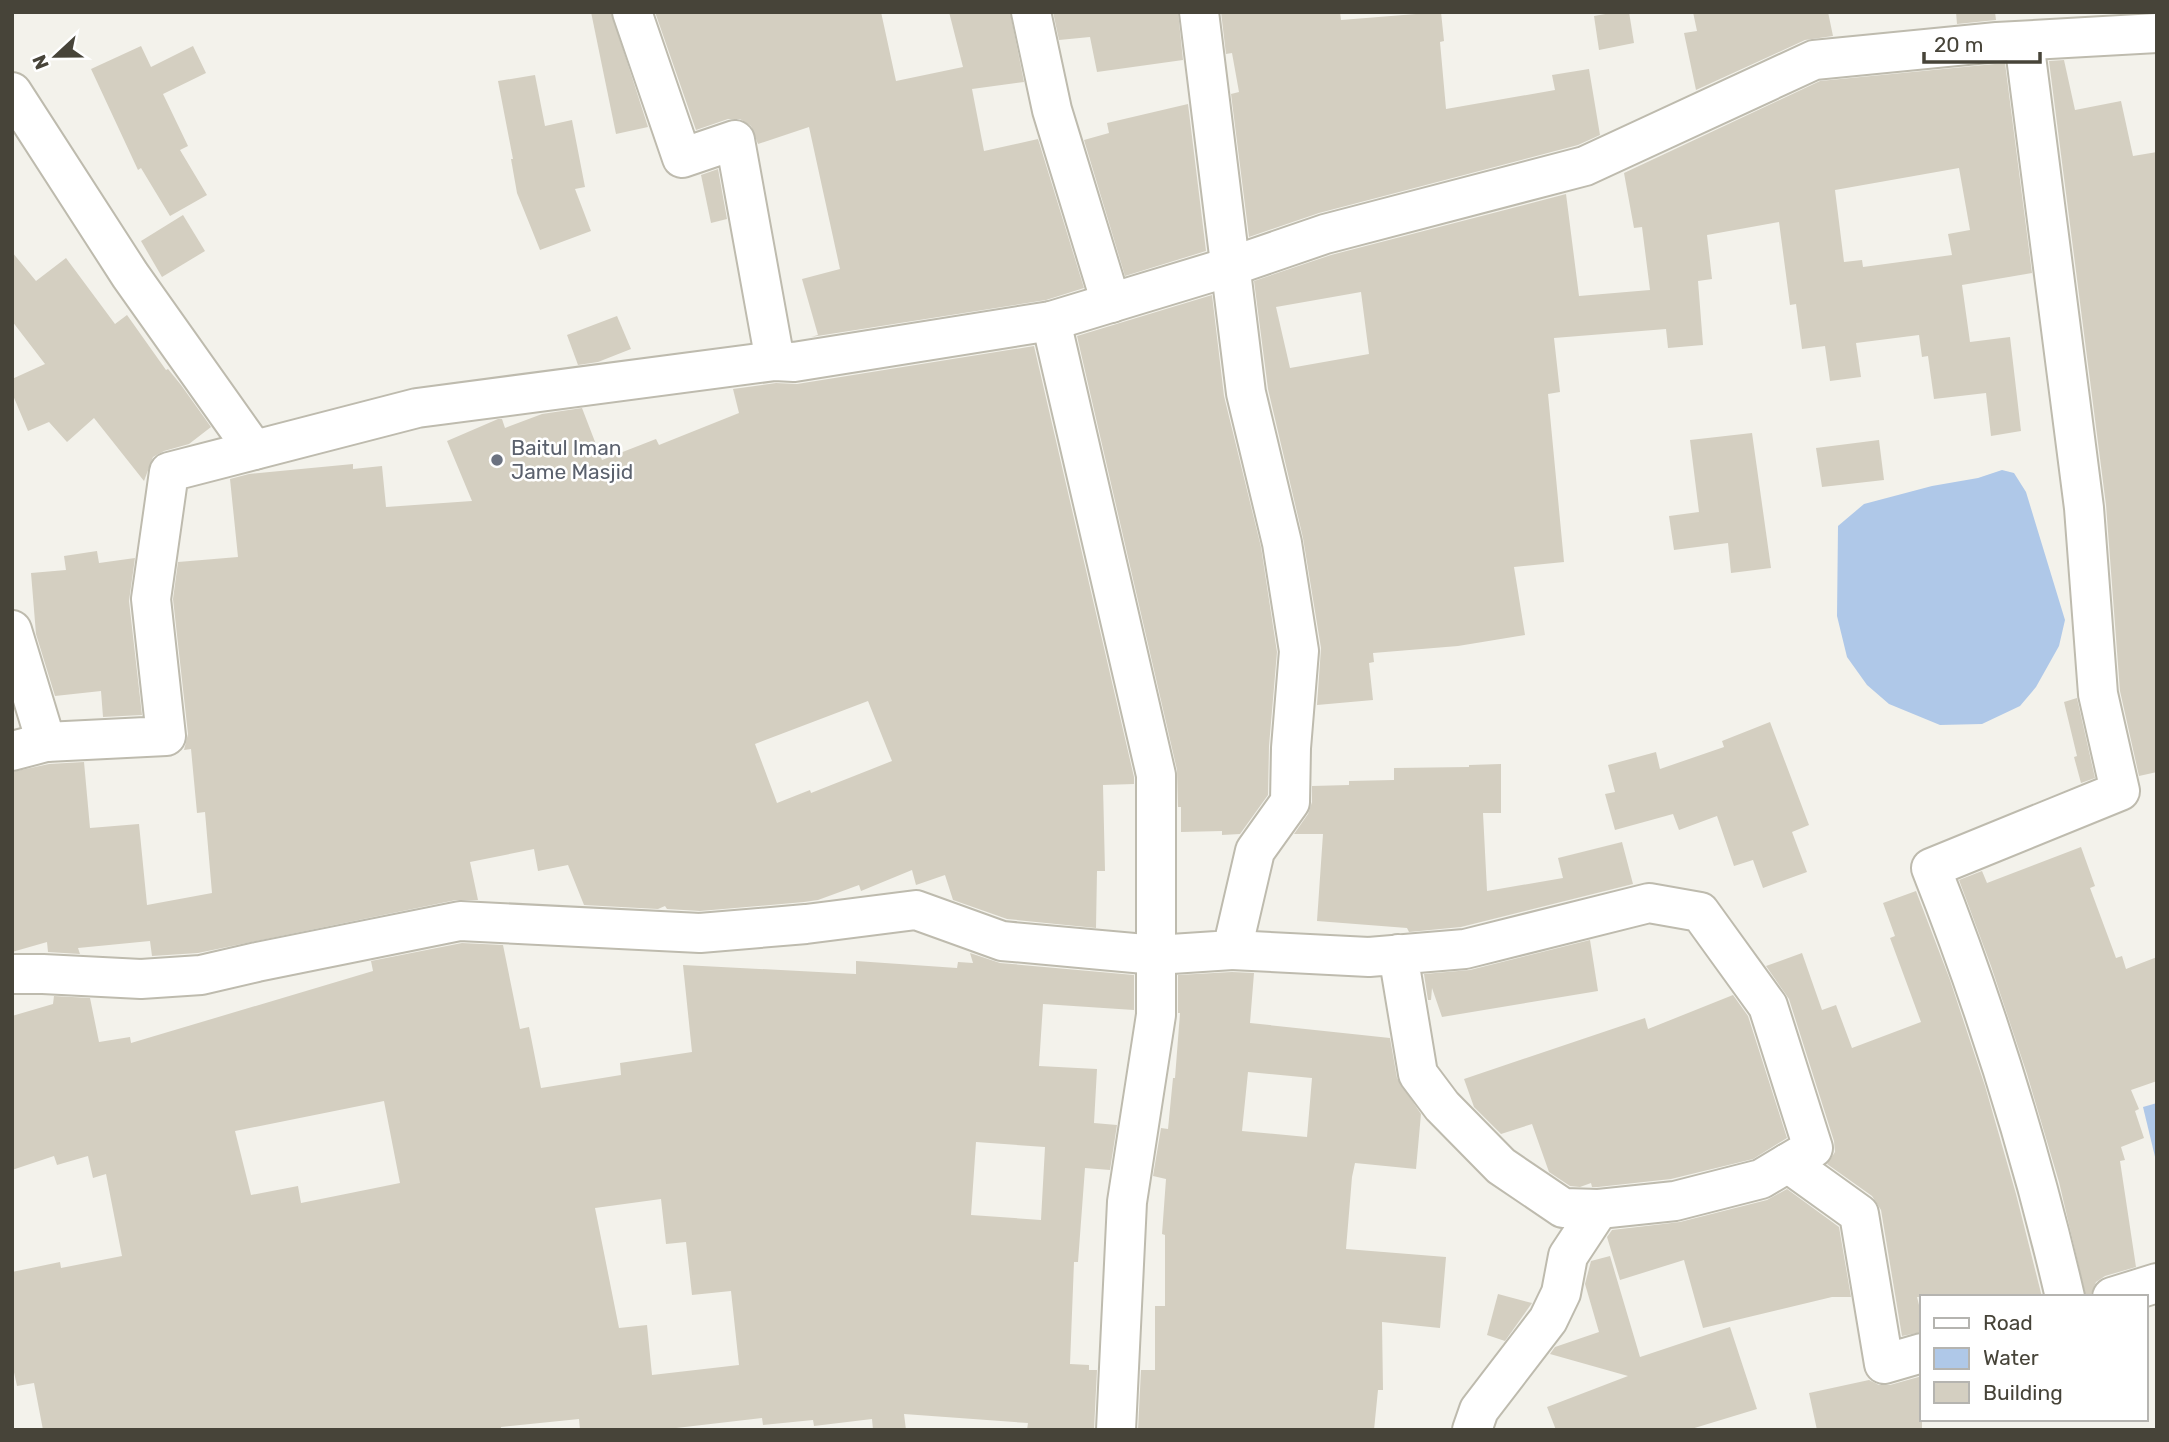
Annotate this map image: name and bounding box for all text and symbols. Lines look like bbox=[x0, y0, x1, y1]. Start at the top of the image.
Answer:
north arrow bbox=[21, 21, 91, 91]
scale bar bbox=[1924, 21, 2039, 65]
text: 20 m bbox=[1934, 32, 1983, 57]
text: N bbox=[27, 52, 54, 73]
place label: Baitul Iman Jame Masjid bbox=[511, 435, 633, 484]
marker: Baitul Iman Jame Masjid bbox=[489, 452, 505, 468]
legend bbox=[1920, 1295, 2148, 1421]
text: Road bbox=[1983, 1310, 2033, 1335]
text: Water bbox=[1983, 1345, 2039, 1370]
text: Building bbox=[1983, 1380, 2063, 1405]

